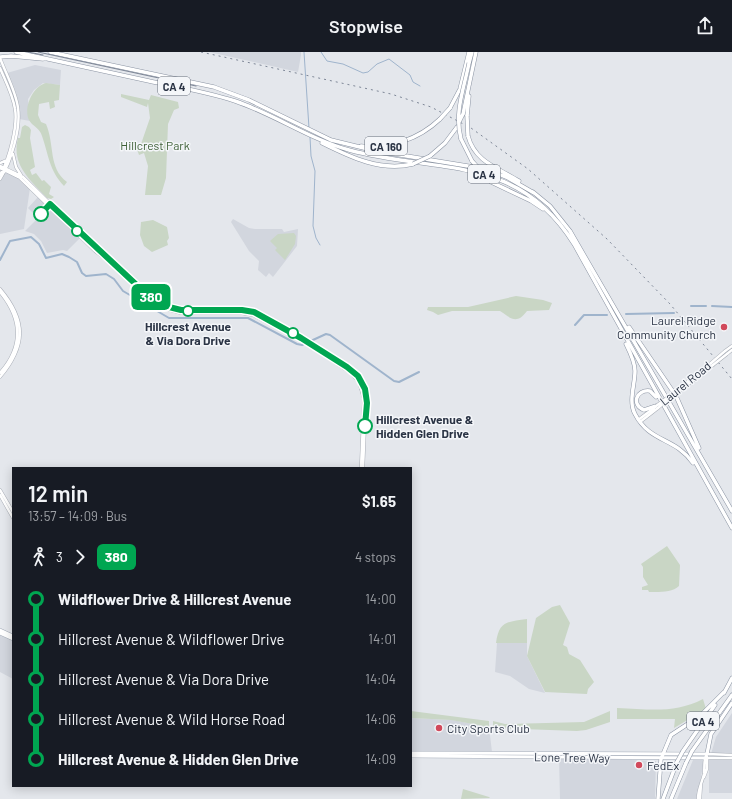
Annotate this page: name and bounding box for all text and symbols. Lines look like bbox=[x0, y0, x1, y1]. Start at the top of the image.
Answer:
icon: back bbox=[16, 15, 38, 37]
text: Stopwise bbox=[329, 15, 403, 37]
icon: share bbox=[694, 15, 716, 37]
road number: CA 4 bbox=[158, 77, 190, 95]
road number: CA 160 bbox=[365, 137, 407, 155]
park label: Hillcrest Park bbox=[120, 138, 190, 152]
road number: CA 4 bbox=[468, 165, 500, 183]
unlabelled marker bbox=[33, 206, 49, 222]
unlabelled marker bbox=[71, 225, 83, 237]
line badge: 380 bbox=[128, 284, 174, 310]
text: 380 bbox=[139, 288, 163, 305]
marker: Hillcrest Avenue & Via Dora Drive bbox=[182, 305, 194, 317]
place label: Laurel Ridge Community Church bbox=[617, 313, 716, 341]
place label: Hillcrest Avenue & Via Dora Drive bbox=[145, 319, 232, 347]
marker: Laurel Ridge Community Church bbox=[719, 322, 729, 332]
unlabelled marker bbox=[287, 327, 299, 339]
street label: Laurel Road bbox=[657, 358, 713, 408]
place label: Hillcrest Avenue & Hidden Glen Drive bbox=[376, 412, 473, 440]
marker: Hillcrest Avenue & Hidden Glen Drive bbox=[357, 418, 373, 434]
text: 12 min bbox=[28, 480, 88, 506]
text: $1.65 bbox=[362, 492, 396, 510]
text: 13:57 – 14:09 · Bus bbox=[28, 508, 127, 524]
icon: walk bbox=[28, 546, 50, 568]
icon: forward bbox=[69, 546, 91, 568]
text: 380 bbox=[105, 548, 128, 565]
text: 3 bbox=[56, 549, 63, 565]
text: 4 stops bbox=[355, 549, 396, 565]
text: Wildflower Drive & Hillcrest Avenue bbox=[58, 590, 291, 608]
text: 14:00 bbox=[365, 591, 396, 607]
text: Hillcrest Avenue & Wildflower Drive bbox=[58, 630, 285, 648]
text: 14:01 bbox=[368, 631, 396, 647]
text: Hillcrest Avenue & Via Dora Drive bbox=[58, 670, 269, 688]
text: 14:04 bbox=[365, 671, 396, 687]
text: Hillcrest Avenue & Wild Horse Road bbox=[58, 710, 285, 728]
text: 14:06 bbox=[366, 711, 396, 727]
road number: CA 4 bbox=[687, 712, 719, 730]
place label: City Sports Club bbox=[447, 721, 530, 735]
marker: City Sports Club bbox=[434, 723, 444, 733]
street label: Lone Tree Way bbox=[534, 749, 610, 765]
text: Hillcrest Avenue & Hidden Glen Drive bbox=[58, 750, 299, 768]
text: 14:09 bbox=[366, 751, 396, 767]
place label: FedEx bbox=[647, 758, 680, 772]
marker: FedEx bbox=[634, 760, 644, 770]

